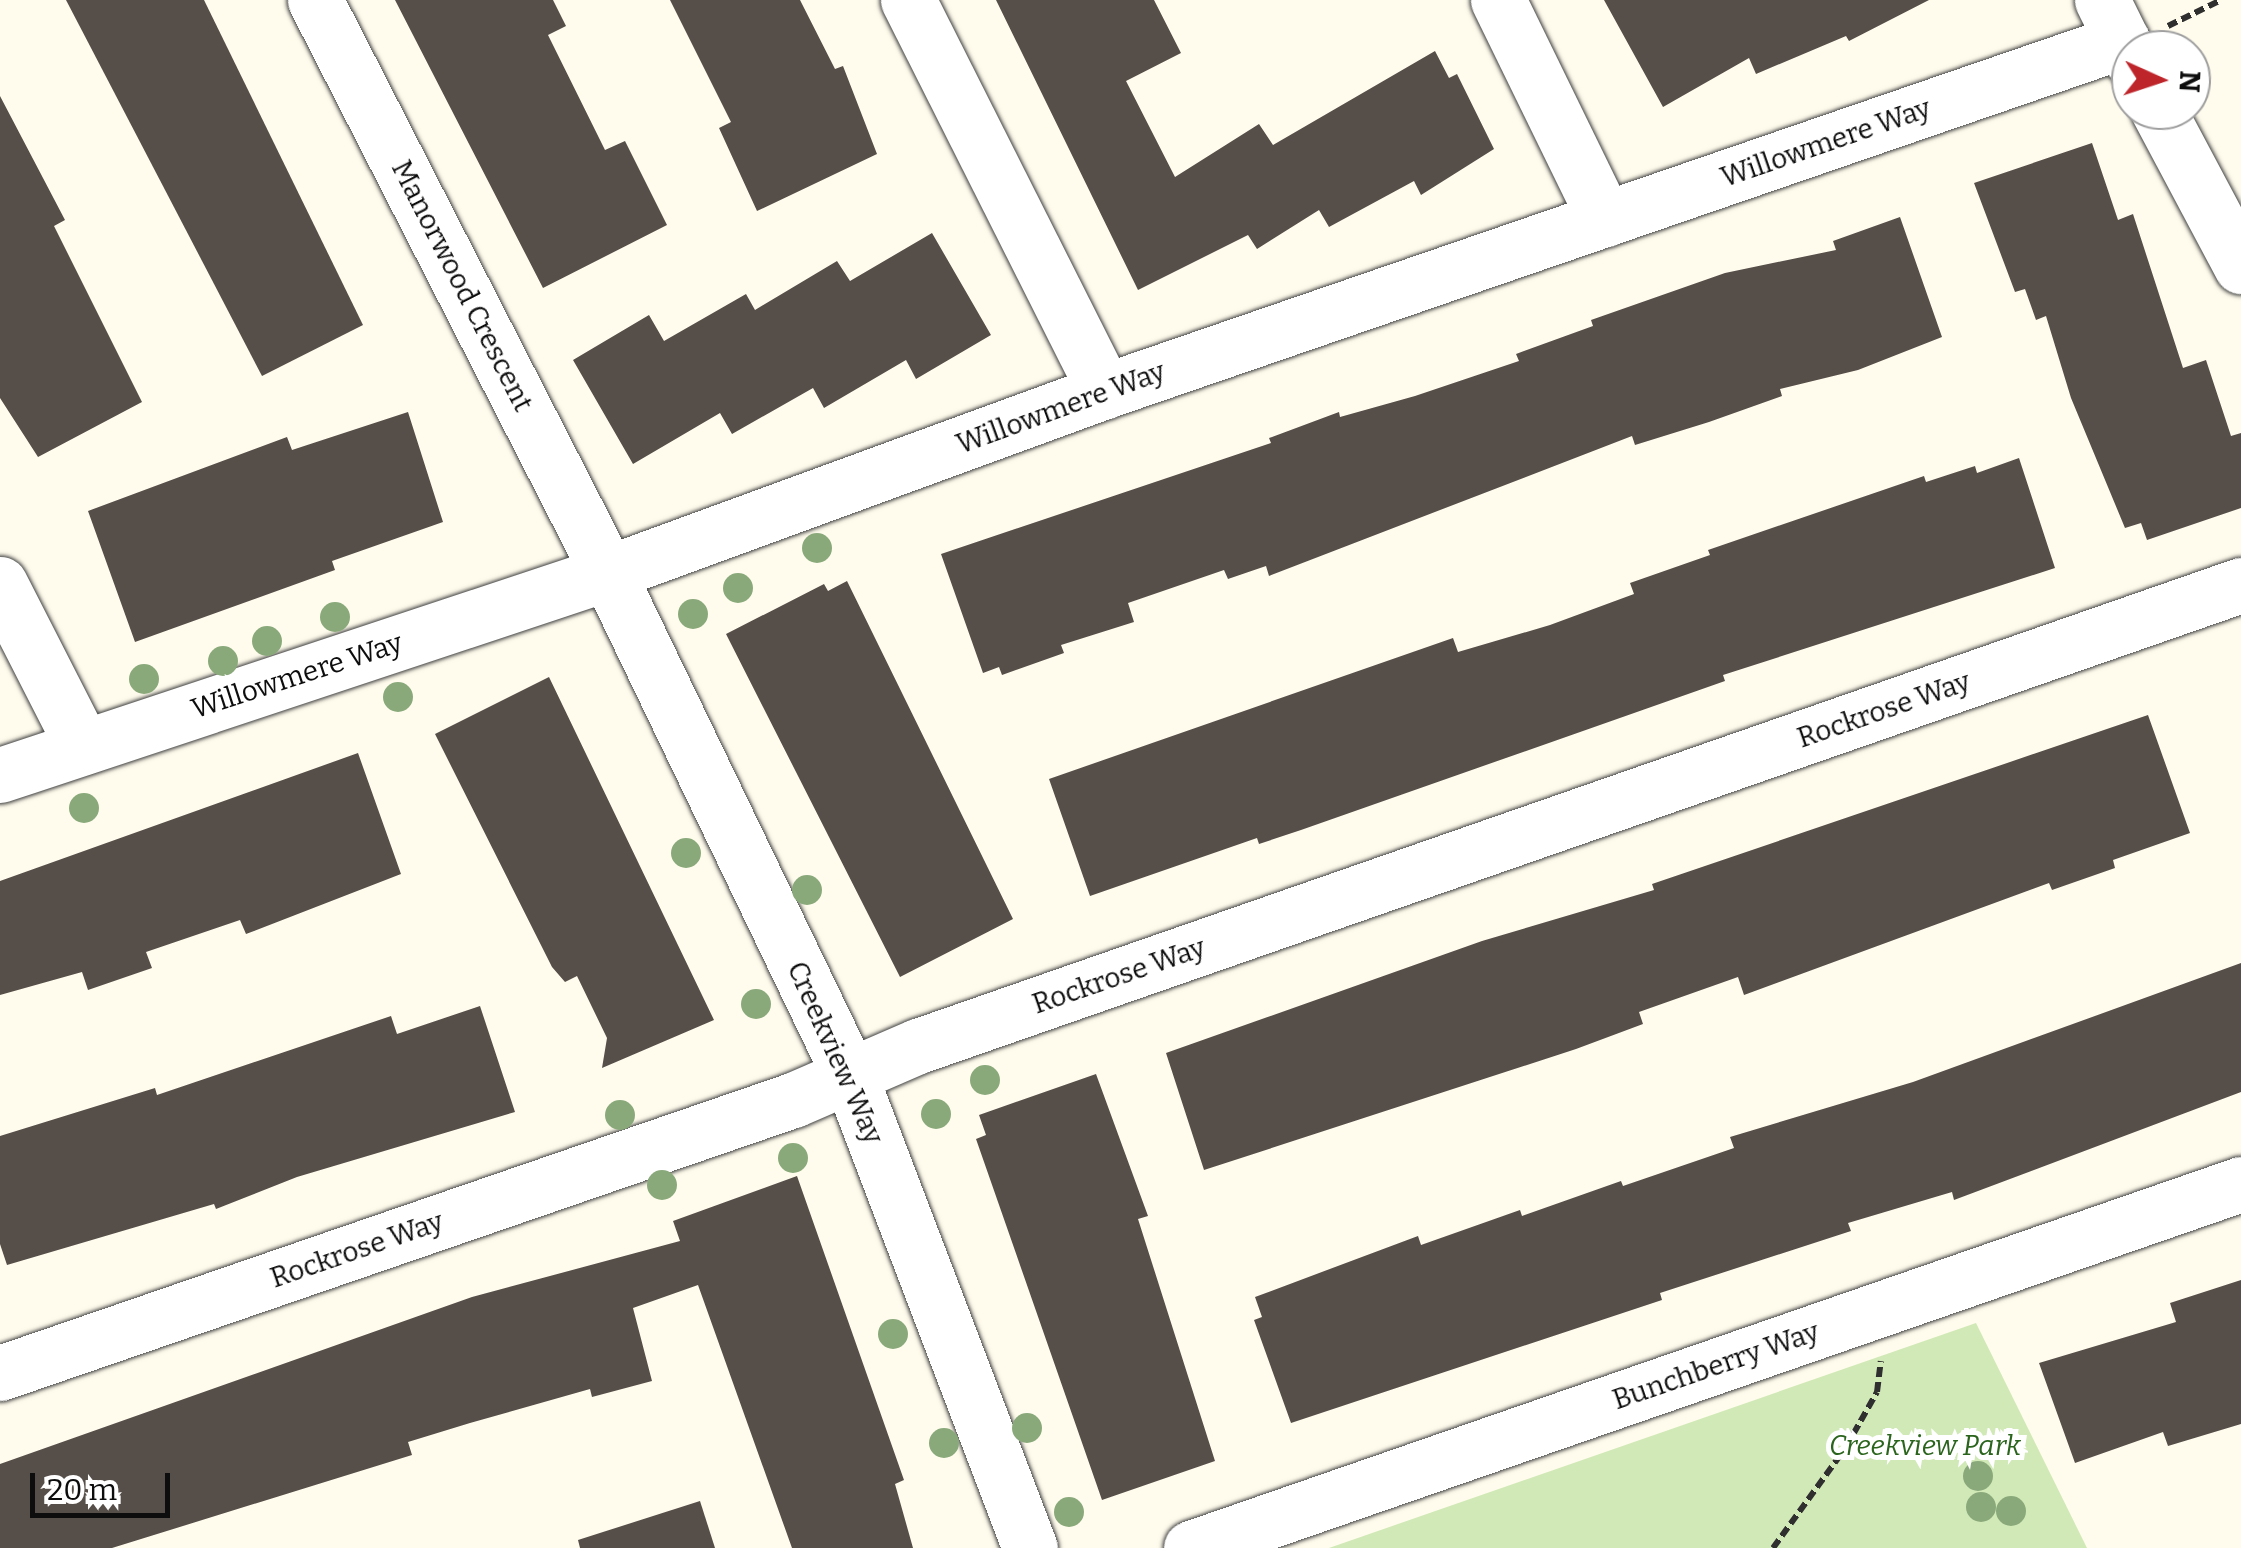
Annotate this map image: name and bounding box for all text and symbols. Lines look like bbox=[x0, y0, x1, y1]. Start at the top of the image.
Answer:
north arrow bbox=[2111, 30, 2211, 130]
text: N bbox=[2172, 70, 2207, 93]
street label: Willowmere Way bbox=[1717, 91, 1935, 195]
street label: Manorwood Crescent bbox=[384, 155, 540, 417]
street label: Willowmere Way bbox=[952, 355, 1170, 461]
street label: Willowmere Way bbox=[187, 626, 407, 726]
street label: Rockrose Way bbox=[1793, 665, 1975, 755]
street label: Rockrose Way bbox=[1028, 931, 1210, 1021]
street label: Creekview Way bbox=[780, 956, 890, 1150]
street label: Rockrose Way bbox=[266, 1205, 448, 1295]
street label: Bunchberry Way bbox=[1608, 1315, 1824, 1417]
park label: Creekview Park bbox=[1829, 1429, 2021, 1463]
scale bar bbox=[35, 1453, 175, 1515]
text: 20 m bbox=[47, 1472, 117, 1508]

